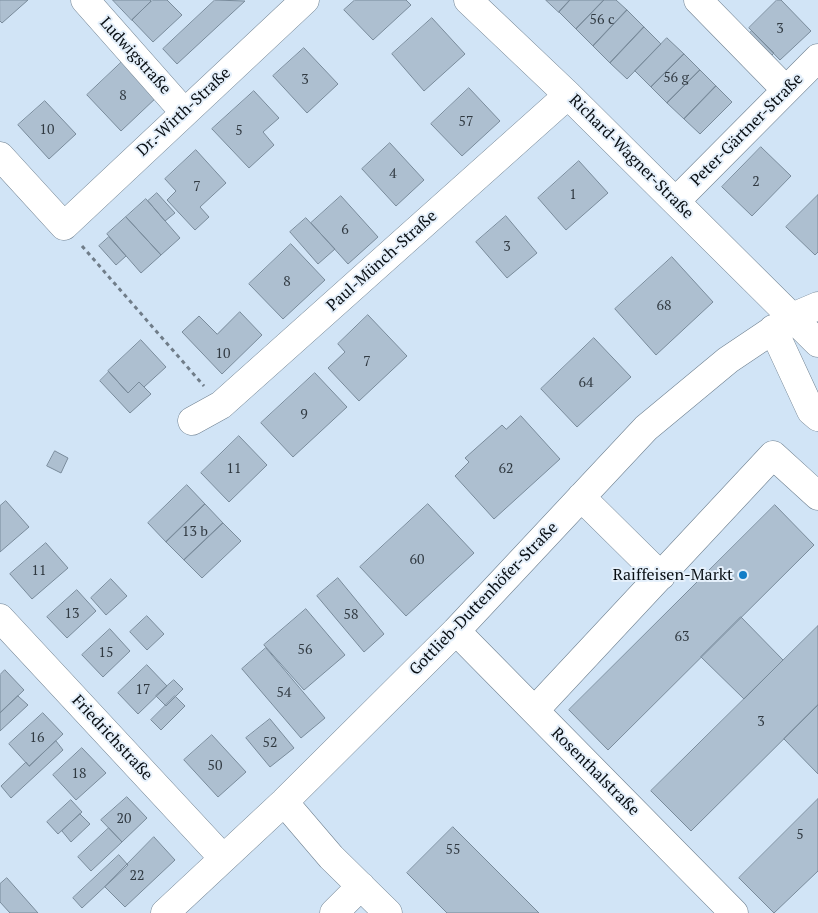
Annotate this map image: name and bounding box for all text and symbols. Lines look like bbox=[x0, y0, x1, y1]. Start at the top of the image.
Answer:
house number: 56 c bbox=[590, 12, 614, 28]
street label: Ludwigstraße bbox=[95, 14, 175, 98]
house number: 3 bbox=[776, 21, 784, 37]
street label: Dr.-Wirth-Straße bbox=[133, 64, 235, 160]
house number: 56 g bbox=[663, 70, 689, 86]
street label: Peter-Gärtner-Straße bbox=[687, 70, 807, 190]
house number: 3 bbox=[301, 72, 309, 88]
house number: 8 bbox=[119, 88, 127, 104]
street label: Richard-Wagner-Straße bbox=[565, 91, 697, 223]
house number: 57 bbox=[459, 114, 473, 130]
house number: 10 bbox=[40, 122, 54, 138]
house number: 5 bbox=[235, 123, 243, 139]
house number: 4 bbox=[389, 166, 397, 182]
house number: 2 bbox=[752, 174, 760, 190]
house number: 7 bbox=[193, 179, 201, 195]
house number: 1 bbox=[569, 187, 577, 203]
street label: Paul-Münch-Straße bbox=[323, 206, 441, 316]
house number: 6 bbox=[341, 222, 349, 238]
house number: 3 bbox=[503, 239, 511, 255]
house number: 8 bbox=[283, 274, 291, 290]
house number: 68 bbox=[657, 298, 671, 314]
house number: 10 bbox=[216, 346, 230, 362]
house number: 7 bbox=[363, 354, 371, 370]
house number: 64 bbox=[579, 375, 593, 391]
house number: 9 bbox=[300, 407, 308, 423]
house number: 11 bbox=[227, 461, 241, 477]
house number: 62 bbox=[499, 461, 513, 477]
street label: Gottlieb-Duttenhöfer-Straße bbox=[406, 518, 562, 680]
house number: 13 b bbox=[182, 524, 208, 540]
house number: 60 bbox=[410, 552, 424, 568]
house number: 11 bbox=[32, 563, 46, 579]
place label: Raiffeisen-Markt bbox=[613, 565, 733, 585]
marker: Raiffeisen-Markt bbox=[737, 569, 749, 581]
house number: 13 bbox=[65, 606, 79, 622]
house number: 58 bbox=[344, 607, 358, 623]
house number: 63 bbox=[675, 629, 689, 645]
house number: 56 bbox=[298, 642, 312, 658]
house number: 15 bbox=[99, 645, 113, 661]
house number: 17 bbox=[136, 682, 150, 698]
house number: 54 bbox=[277, 685, 291, 701]
street label: Friedrichstraße bbox=[68, 691, 156, 785]
house number: 3 bbox=[757, 714, 765, 730]
street label: Rosenthalstraße bbox=[547, 724, 643, 820]
house number: 16 bbox=[30, 730, 44, 746]
house number: 52 bbox=[263, 735, 277, 751]
house number: 50 bbox=[208, 758, 222, 774]
house number: 18 bbox=[72, 766, 86, 782]
house number: 20 bbox=[117, 811, 131, 827]
house number: 5 bbox=[796, 827, 804, 843]
house number: 55 bbox=[446, 842, 460, 858]
house number: 22 bbox=[130, 868, 144, 884]

